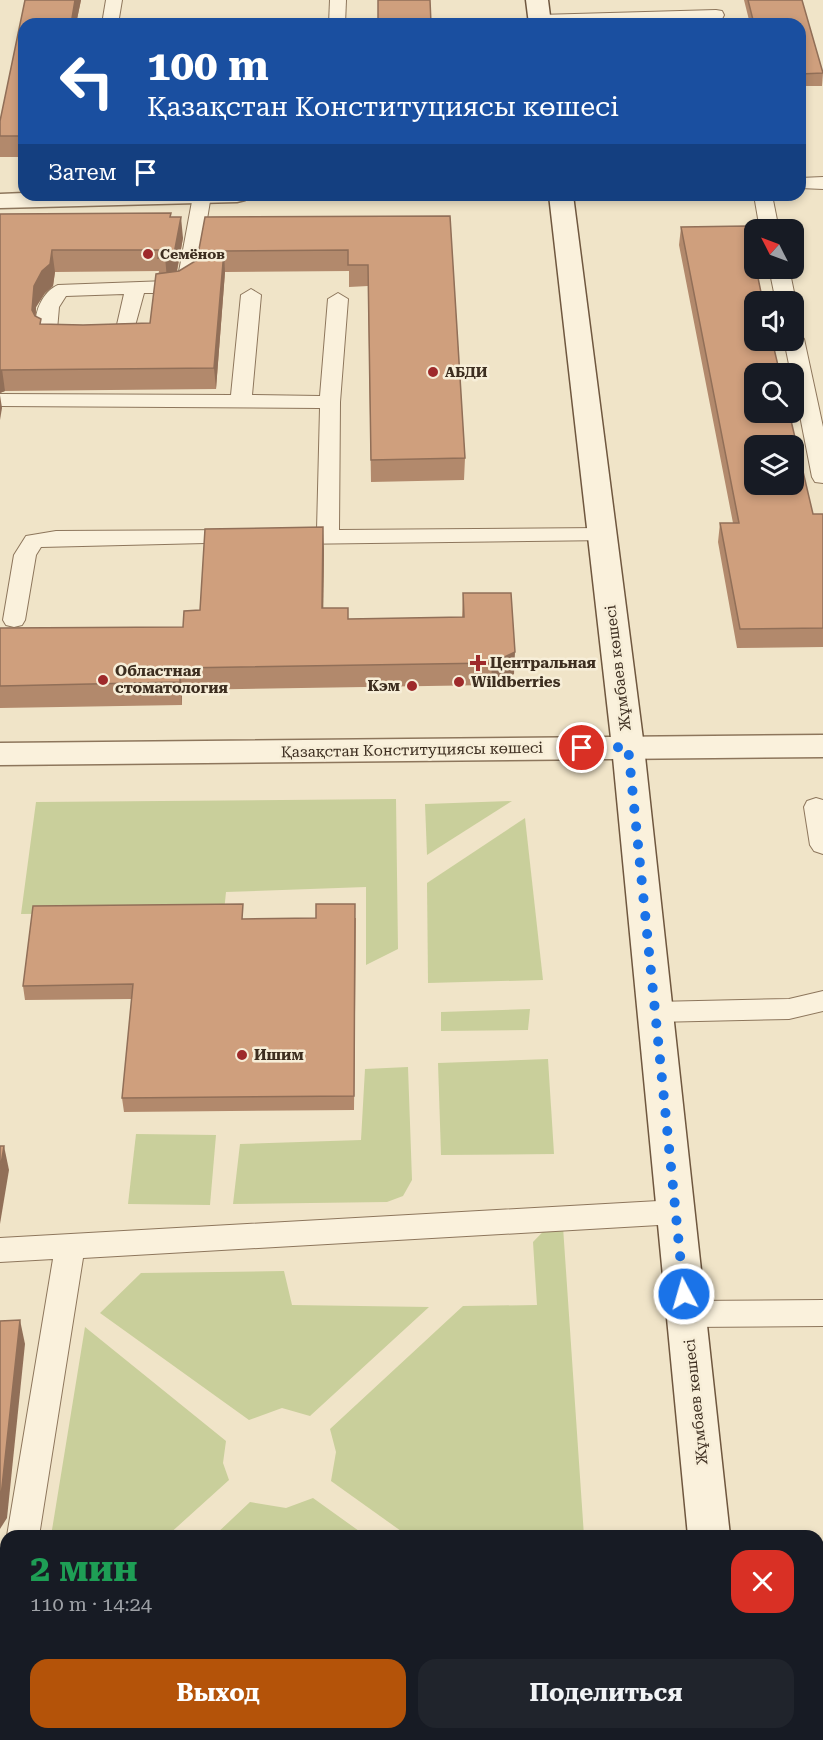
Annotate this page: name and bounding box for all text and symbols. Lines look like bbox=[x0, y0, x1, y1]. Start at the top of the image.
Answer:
text: 100 m bbox=[147, 41, 269, 90]
icon: left bbox=[48, 42, 126, 120]
text: Қазақстан Конституциясы көшесі bbox=[147, 91, 619, 123]
icon: arrive bbox=[129, 156, 162, 189]
text: Затем bbox=[48, 160, 117, 185]
north arrow bbox=[744, 219, 804, 279]
map controls bbox=[744, 219, 804, 495]
place label: Семёнов bbox=[160, 246, 225, 262]
marker: Семёнов bbox=[141, 247, 155, 261]
button: sound bbox=[744, 291, 804, 351]
button: search bbox=[744, 363, 804, 423]
place label: АБДИ bbox=[445, 364, 488, 380]
marker: АБДИ bbox=[426, 365, 440, 379]
button: layers bbox=[744, 435, 804, 495]
street label: Жұмбаев көшесі bbox=[601, 604, 635, 732]
place label: Центральная bbox=[490, 654, 596, 672]
marker: Центральная bbox=[471, 656, 485, 670]
place label: Областная стоматология bbox=[115, 662, 229, 697]
marker: Областная стоматология bbox=[96, 673, 110, 687]
place label: Wildberries bbox=[471, 673, 561, 691]
marker: Wildberries bbox=[452, 675, 466, 689]
place label: Кэм bbox=[367, 677, 400, 695]
marker: Кэм bbox=[405, 679, 419, 693]
pin bbox=[556, 722, 607, 773]
icon: arrive bbox=[565, 731, 598, 764]
street label: Қазақстан Конституциясы көшесі bbox=[281, 739, 543, 761]
place label: Ишим bbox=[254, 1046, 304, 1064]
marker: Ишим bbox=[235, 1048, 249, 1062]
position arrow bbox=[652, 1262, 716, 1326]
street label: Жұмбаев көшесі bbox=[680, 1338, 712, 1466]
text: 2 мин bbox=[30, 1548, 138, 1590]
button: close bbox=[731, 1550, 794, 1613]
text: 110 m · 14:24 bbox=[30, 1592, 152, 1616]
button: Выход bbox=[30, 1659, 406, 1728]
button: Поделиться bbox=[418, 1659, 794, 1728]

